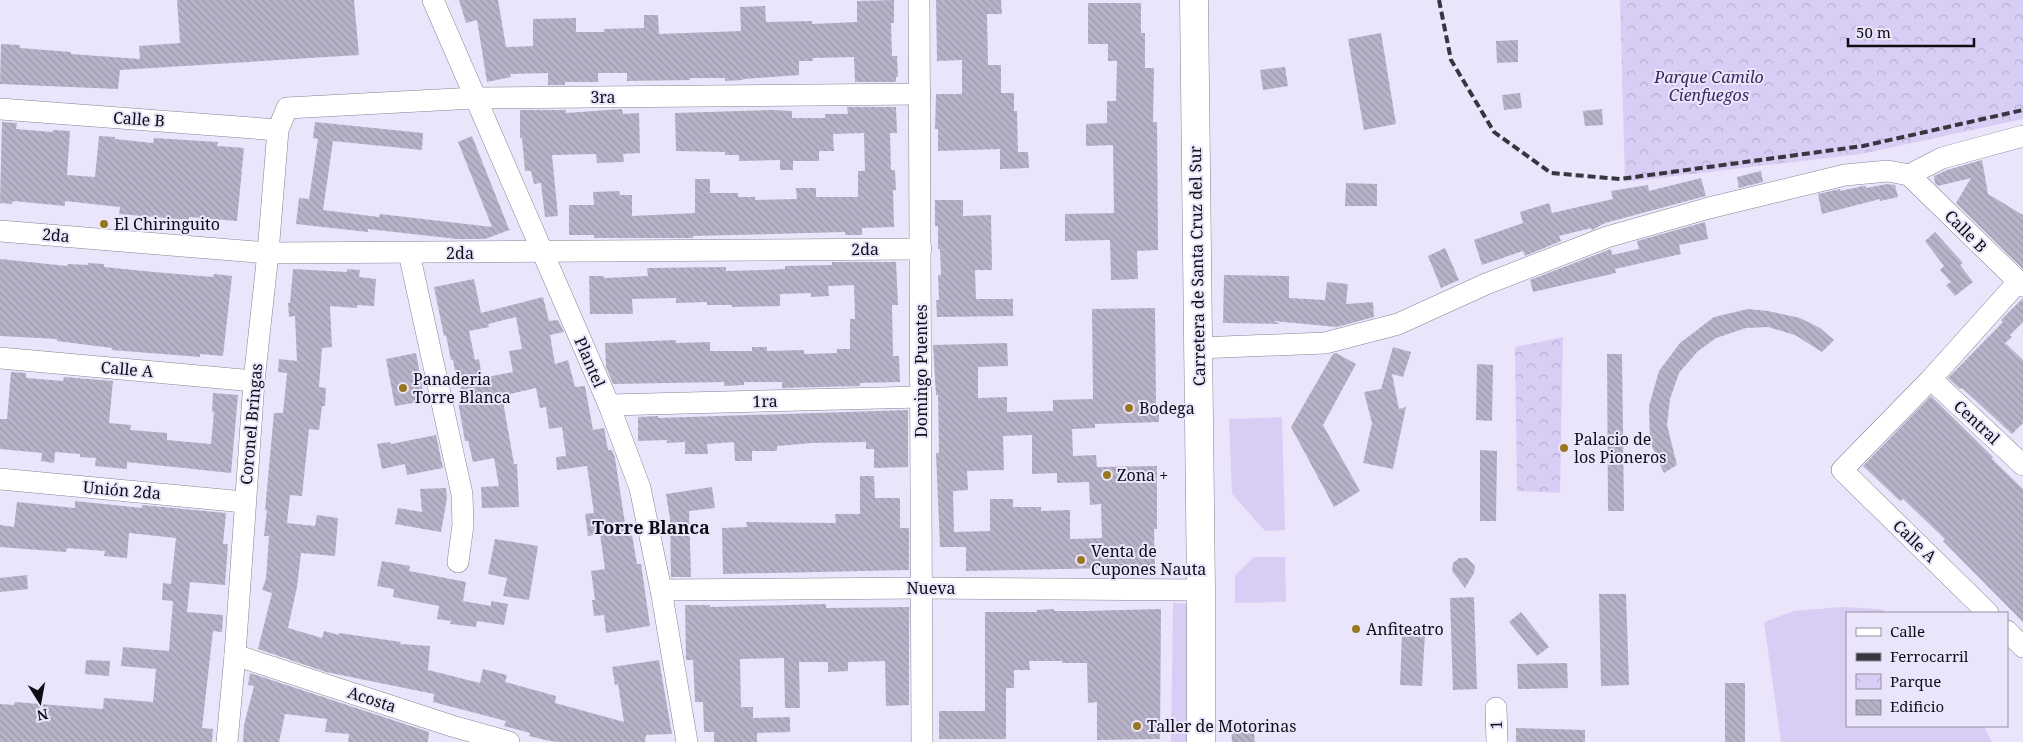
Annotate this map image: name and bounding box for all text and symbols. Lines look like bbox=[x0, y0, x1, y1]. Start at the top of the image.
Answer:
scale bar bbox=[1848, 15, 1974, 47]
text: 50 m bbox=[1856, 22, 1891, 42]
park label: Parque Camilo Cienfuegos bbox=[1653, 66, 1764, 106]
street label: 3ra bbox=[590, 86, 616, 108]
street label: Calle B bbox=[112, 106, 166, 132]
street label: Carretera de Santa Cruz del Sur bbox=[1184, 145, 1210, 386]
street label: Calle B bbox=[1940, 205, 1992, 257]
place label: El Chiringuito bbox=[114, 213, 220, 235]
marker: El Chiringuito bbox=[98, 218, 110, 230]
street label: 2da bbox=[41, 223, 71, 247]
street label: 2da bbox=[851, 238, 879, 260]
street label: 2da bbox=[446, 242, 474, 264]
street label: Domingo Puentes bbox=[910, 304, 932, 438]
street label: Plantel bbox=[569, 333, 611, 391]
street label: Calle A bbox=[100, 356, 155, 382]
street label: Coronel Bringas bbox=[235, 362, 267, 486]
place label: Panaderia Torre Blanca bbox=[413, 368, 511, 408]
marker: Panaderia Torre Blanca bbox=[397, 382, 409, 394]
street label: 1ra bbox=[752, 390, 778, 412]
street label: Central bbox=[1949, 395, 2005, 449]
place label: Bodega bbox=[1139, 397, 1195, 419]
marker: Bodega bbox=[1123, 402, 1135, 414]
place label: Palacio de los Pioneros bbox=[1574, 428, 1666, 468]
marker: Palacio de los Pioneros bbox=[1558, 442, 1570, 454]
place label: Zona + bbox=[1117, 464, 1168, 486]
marker: Zona + bbox=[1101, 469, 1113, 481]
street label: Unión 2da bbox=[82, 476, 162, 504]
district label: Torre Blanca bbox=[592, 515, 710, 539]
street label: Calle A bbox=[1888, 515, 1942, 568]
place label: Venta de Cupones Nauta bbox=[1091, 540, 1206, 580]
marker: Venta de Cupones Nauta bbox=[1075, 554, 1087, 566]
street label: Nueva bbox=[906, 577, 956, 599]
legend bbox=[1846, 612, 2008, 727]
place label: Anfiteatro bbox=[1366, 618, 1444, 640]
text: Calle bbox=[1890, 621, 1925, 641]
marker: Anfiteatro bbox=[1350, 623, 1362, 635]
text: Ferrocarril bbox=[1890, 646, 1969, 666]
text: Parque bbox=[1890, 671, 1941, 691]
north arrow bbox=[15, 677, 65, 727]
street label: Acosta bbox=[345, 681, 399, 717]
text: Edificio bbox=[1890, 696, 1944, 716]
text: N bbox=[35, 705, 50, 726]
place label: Taller de Motorinas bbox=[1147, 715, 1296, 737]
marker: Taller de Motorinas bbox=[1131, 720, 1143, 732]
street label: 1 bbox=[1485, 720, 1507, 730]

